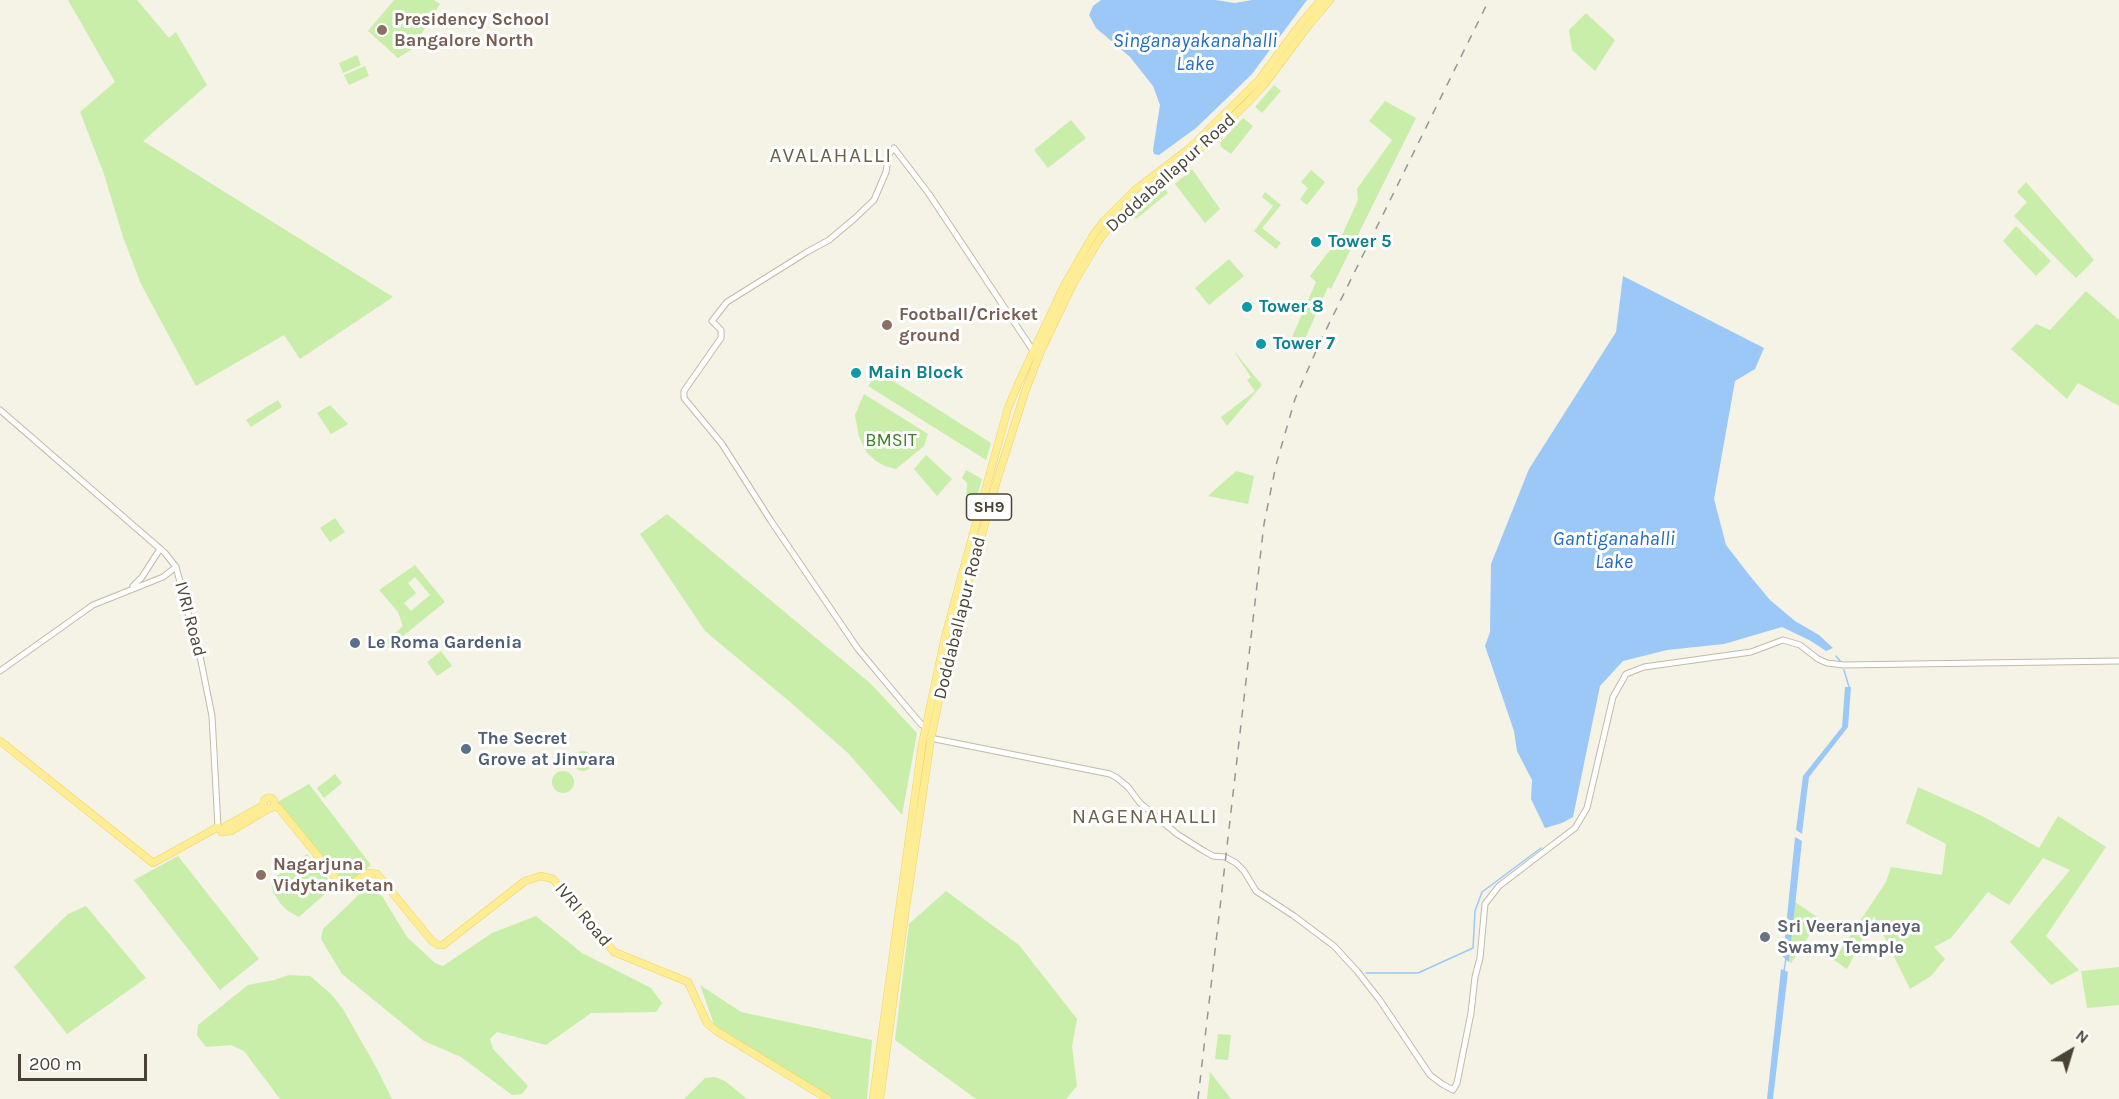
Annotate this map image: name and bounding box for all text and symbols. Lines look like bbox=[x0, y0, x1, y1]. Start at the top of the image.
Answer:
place label: Presidency School Bangalore North bbox=[394, 9, 549, 52]
marker: Presidency School Bangalore North bbox=[375, 23, 389, 37]
water label: Singanayakanahalli Lake bbox=[1113, 29, 1277, 76]
street label: Doddaballapur Road bbox=[1102, 109, 1240, 237]
district label: AVALAHALLI bbox=[769, 143, 893, 169]
place label: Tower 5 bbox=[1328, 231, 1391, 253]
marker: Tower 5 bbox=[1309, 235, 1323, 249]
place label: Tower 8 bbox=[1259, 296, 1324, 318]
marker: Tower 8 bbox=[1240, 300, 1254, 314]
place label: Football/Cricket ground bbox=[899, 304, 1038, 346]
marker: Football/Cricket ground bbox=[880, 318, 894, 332]
place label: Tower 7 bbox=[1273, 333, 1335, 355]
marker: Tower 7 bbox=[1254, 337, 1268, 351]
place label: Main Block bbox=[868, 362, 963, 384]
marker: Main Block bbox=[849, 366, 863, 380]
park label: BMSIT bbox=[865, 430, 917, 452]
road number: SH9 bbox=[966, 494, 1012, 520]
water label: Gantiganahalli Lake bbox=[1553, 527, 1675, 574]
street label: Doddaballapur Road bbox=[929, 534, 991, 702]
street label: IVRI Road bbox=[170, 579, 210, 659]
place label: Le Roma Gardenia bbox=[367, 632, 522, 654]
marker: Le Roma Gardenia bbox=[348, 636, 362, 650]
place label: The Secret Grove at Jinvara bbox=[478, 728, 616, 771]
marker: The Secret Grove at Jinvara bbox=[459, 742, 473, 756]
district label: NAGENAHALLI bbox=[1072, 804, 1218, 830]
place label: Nagarjuna Vidytaniketan bbox=[273, 854, 394, 896]
marker: Nagarjuna Vidytaniketan bbox=[254, 868, 268, 882]
street label: IVRI Road bbox=[550, 879, 616, 951]
place label: Sri Veeranjaneya Swamy Temple bbox=[1777, 916, 1921, 958]
marker: Sri Veeranjaneya Swamy Temple bbox=[1758, 930, 1772, 944]
north arrow bbox=[2041, 1021, 2101, 1081]
text: N bbox=[2072, 1025, 2093, 1047]
scale bar bbox=[21, 1042, 150, 1080]
text: 200 m bbox=[29, 1053, 82, 1075]

